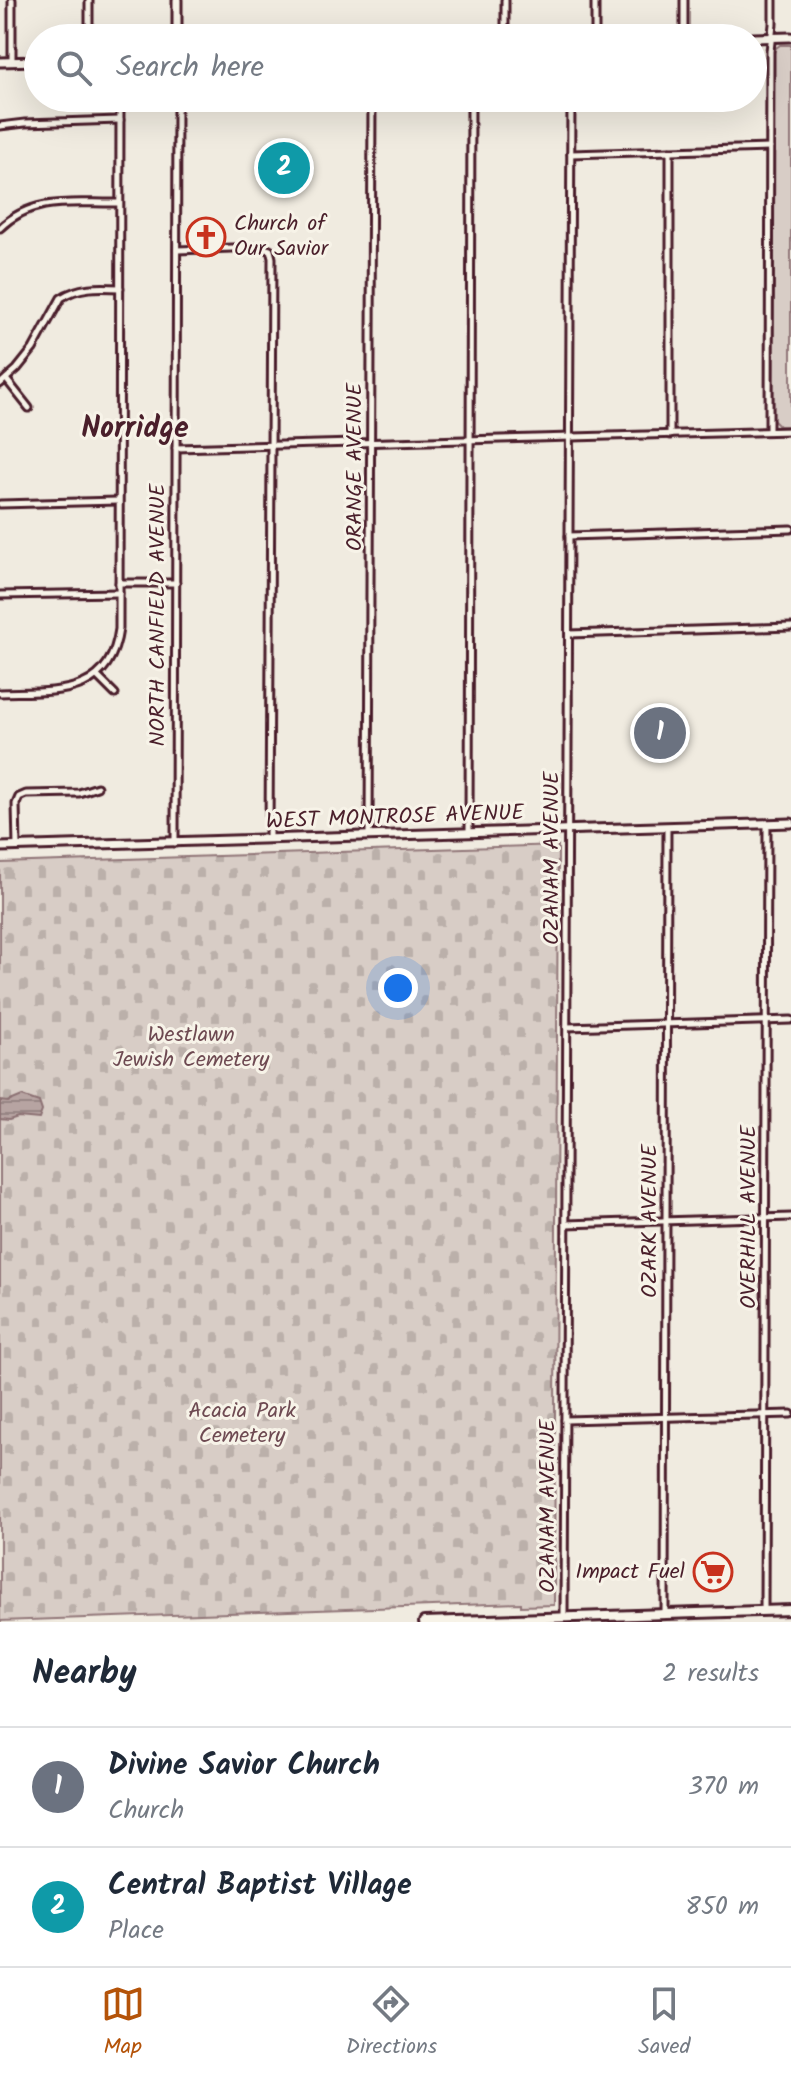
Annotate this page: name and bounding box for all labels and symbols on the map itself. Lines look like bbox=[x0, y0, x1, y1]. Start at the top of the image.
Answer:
pin: 2 bbox=[258, 138, 310, 198]
place label: Church of Our Savior bbox=[234, 207, 330, 267]
church icon: Church of Our Savior bbox=[185, 216, 227, 258]
street label: ORANGE AVENUE bbox=[338, 382, 373, 551]
district label: Norridge bbox=[81, 405, 189, 453]
street label: NORTH CANFIELD AVENUE bbox=[141, 482, 176, 747]
pin: 1 bbox=[634, 703, 686, 763]
street label: OZANAM AVENUE bbox=[535, 770, 570, 945]
street label: WEST MONTROSE AVENUE bbox=[265, 796, 526, 840]
your location bbox=[378, 968, 418, 1008]
park label: Westlawn Jewish Cemetery bbox=[113, 1018, 270, 1078]
street label: OVERHILL AVENUE bbox=[732, 1124, 767, 1309]
street label: OZARK AVENUE bbox=[633, 1143, 668, 1298]
park label: Acacia Park Cemetery bbox=[188, 1394, 296, 1454]
street label: OZANAM AVENUE bbox=[531, 1418, 566, 1593]
supermarket icon: Impact Fuel bbox=[692, 1551, 734, 1593]
place label: Impact Fuel bbox=[575, 1555, 686, 1590]

